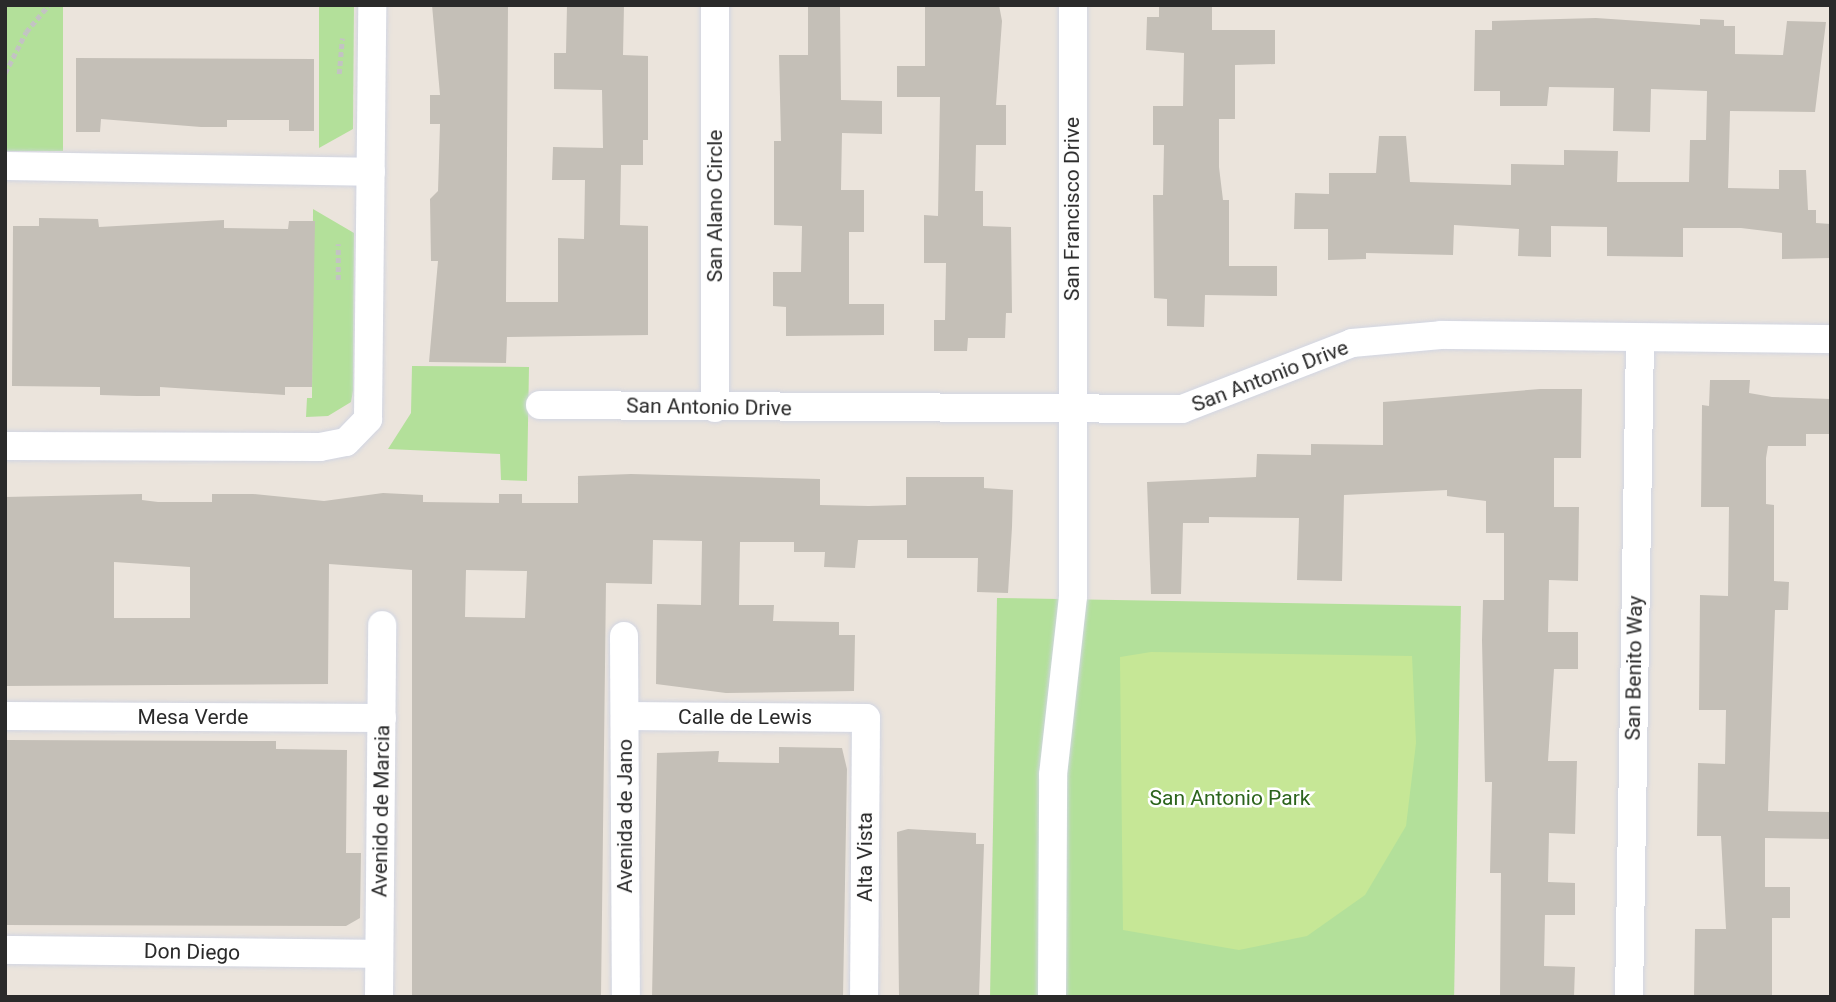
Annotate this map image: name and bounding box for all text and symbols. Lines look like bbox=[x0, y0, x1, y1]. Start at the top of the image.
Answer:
street label: San Francisco Drive bbox=[1059, 117, 1085, 301]
street label: San Alano Circle bbox=[702, 130, 728, 282]
street label: San Antonio Drive bbox=[1188, 335, 1352, 417]
street label: San Antonio Drive bbox=[626, 393, 792, 421]
street label: San Benito Way bbox=[1620, 595, 1648, 741]
street label: Mesa Verde bbox=[138, 704, 248, 730]
street label: Calle de Lewis bbox=[678, 704, 812, 730]
street label: Avenido de Marcia bbox=[367, 725, 395, 897]
street label: Avenida de Jano bbox=[612, 739, 638, 893]
park label: San Antonio Park bbox=[1150, 785, 1310, 811]
street label: Alta Vista bbox=[852, 812, 878, 902]
street label: Don Diego bbox=[144, 939, 240, 965]

